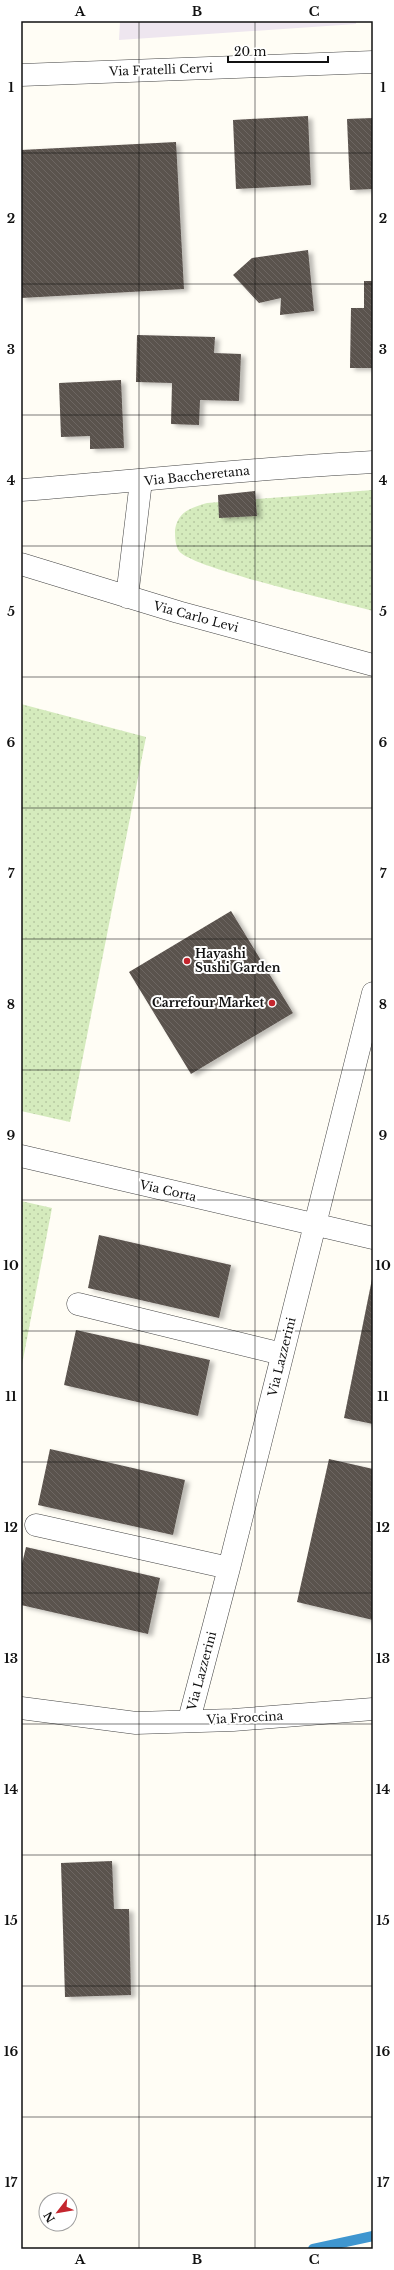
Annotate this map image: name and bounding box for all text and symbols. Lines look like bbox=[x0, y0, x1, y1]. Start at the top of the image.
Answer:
text: A bbox=[74, 3, 86, 20]
text: B bbox=[192, 3, 202, 20]
text: C bbox=[309, 3, 320, 20]
scale bar bbox=[228, 38, 328, 64]
text: 20 m bbox=[234, 44, 266, 59]
street label: Via Fratelli Cervi bbox=[108, 60, 213, 79]
text: 1 bbox=[8, 79, 14, 96]
text: 1 bbox=[380, 79, 386, 96]
text: 2 bbox=[7, 210, 15, 227]
text: 2 bbox=[379, 210, 387, 227]
text: 3 bbox=[7, 341, 15, 358]
text: 3 bbox=[379, 341, 387, 358]
street label: Via Baccheretana bbox=[143, 462, 251, 489]
text: 4 bbox=[7, 472, 16, 489]
text: 4 bbox=[379, 472, 388, 489]
street label: Via Carlo Levi bbox=[151, 598, 240, 635]
text: 5 bbox=[7, 603, 15, 620]
text: 5 bbox=[379, 603, 387, 620]
text: 6 bbox=[7, 734, 16, 751]
text: 6 bbox=[379, 734, 388, 751]
text: 7 bbox=[8, 865, 15, 882]
text: 7 bbox=[380, 865, 387, 882]
place label: Hayashi Sushi Garden bbox=[195, 946, 281, 975]
marker: Hayashi Sushi Garden bbox=[182, 956, 192, 966]
place label: Carrefour Market bbox=[152, 995, 264, 1010]
text: 8 bbox=[7, 996, 15, 1013]
text: 8 bbox=[379, 996, 387, 1013]
marker: Carrefour Market bbox=[267, 998, 277, 1008]
text: 9 bbox=[7, 1127, 16, 1144]
text: 9 bbox=[379, 1127, 388, 1144]
street label: Via Corta bbox=[137, 1176, 198, 1204]
text: 10 bbox=[3, 1257, 19, 1274]
text: 10 bbox=[375, 1257, 391, 1274]
street label: Via Lazzerini bbox=[264, 1316, 299, 1399]
text: 11 bbox=[5, 1388, 17, 1405]
text: 11 bbox=[377, 1388, 389, 1405]
text: 12 bbox=[4, 1519, 18, 1536]
text: 12 bbox=[376, 1519, 390, 1536]
street label: Via Lazzerini bbox=[184, 1630, 219, 1713]
text: 13 bbox=[4, 1650, 18, 1667]
text: 13 bbox=[376, 1650, 390, 1667]
street label: Via Froccina bbox=[205, 1708, 284, 1727]
text: 14 bbox=[4, 1781, 19, 1798]
text: 14 bbox=[376, 1781, 391, 1798]
text: 15 bbox=[4, 1912, 18, 1929]
text: 15 bbox=[376, 1912, 390, 1929]
text: 16 bbox=[4, 2043, 18, 2060]
text: 16 bbox=[376, 2043, 390, 2060]
text: 17 bbox=[5, 2174, 17, 2191]
text: 17 bbox=[377, 2174, 389, 2191]
north arrow bbox=[38, 2192, 78, 2232]
text: N bbox=[40, 2209, 58, 2225]
text: A bbox=[74, 2251, 86, 2268]
text: B bbox=[192, 2251, 202, 2268]
text: C bbox=[309, 2251, 320, 2268]

